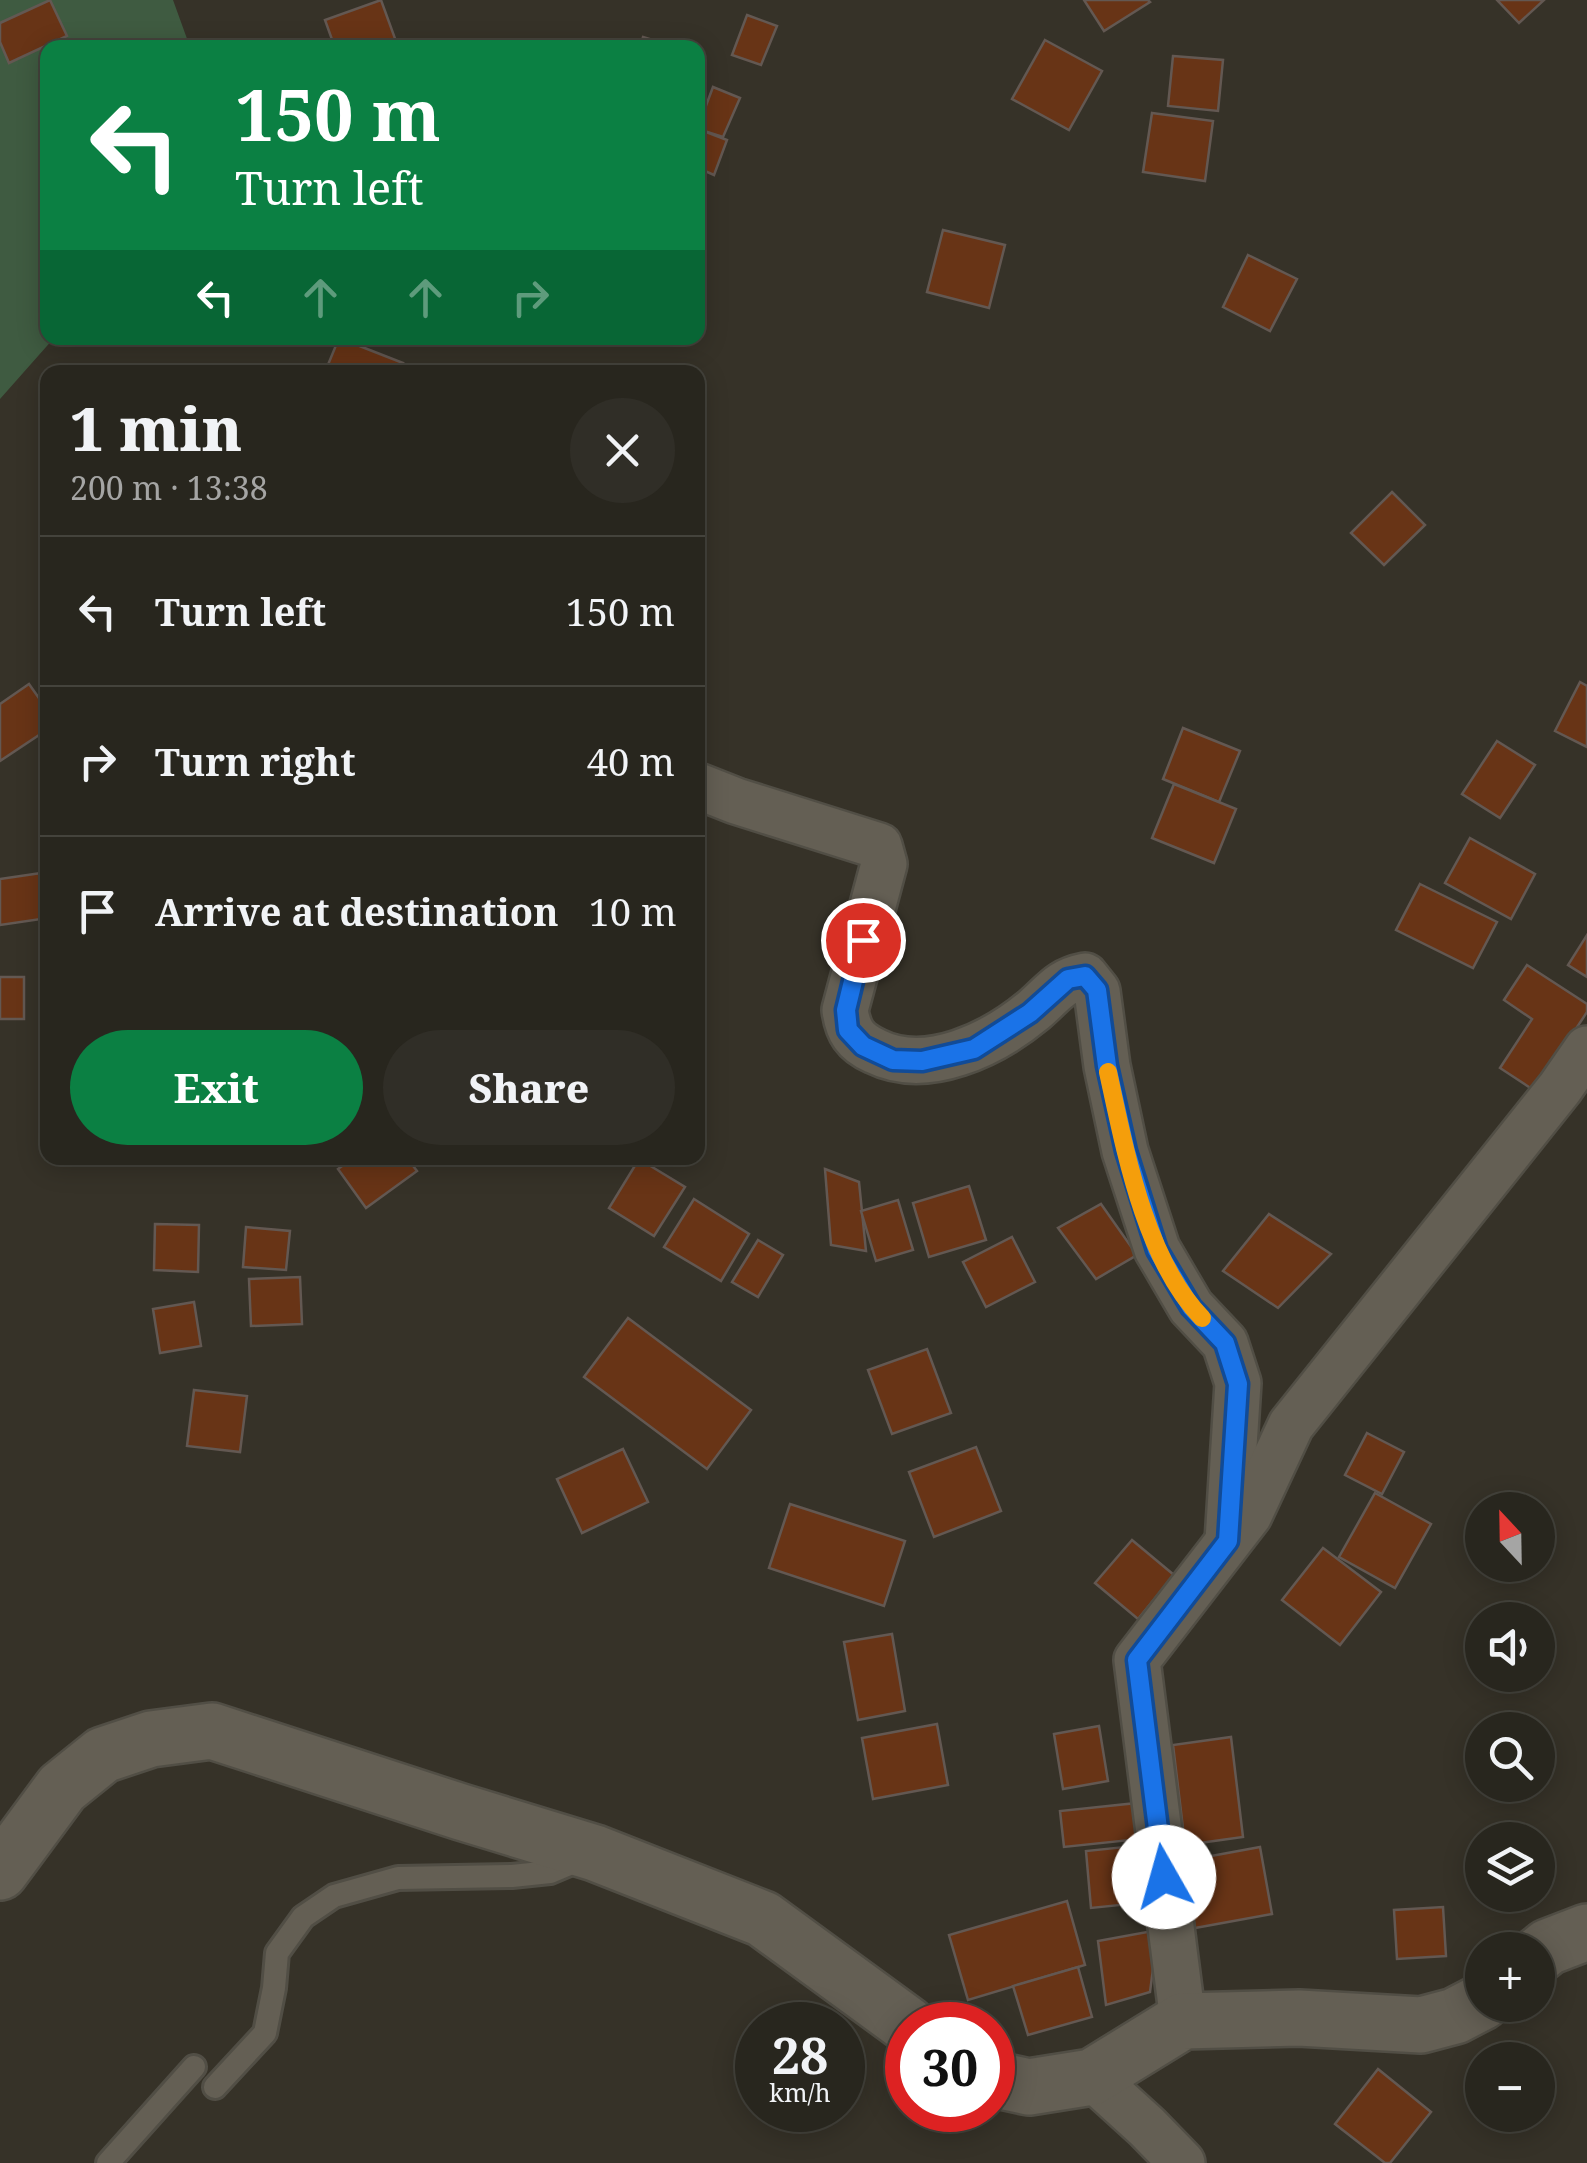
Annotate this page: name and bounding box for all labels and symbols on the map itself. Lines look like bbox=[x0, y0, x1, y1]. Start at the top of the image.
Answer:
pin bbox=[821, 898, 906, 983]
north arrow bbox=[1465, 1492, 1555, 1582]
position arrow bbox=[1112, 1825, 1216, 1929]
speed limit sign: 30 bbox=[885, 2002, 1015, 2132]

